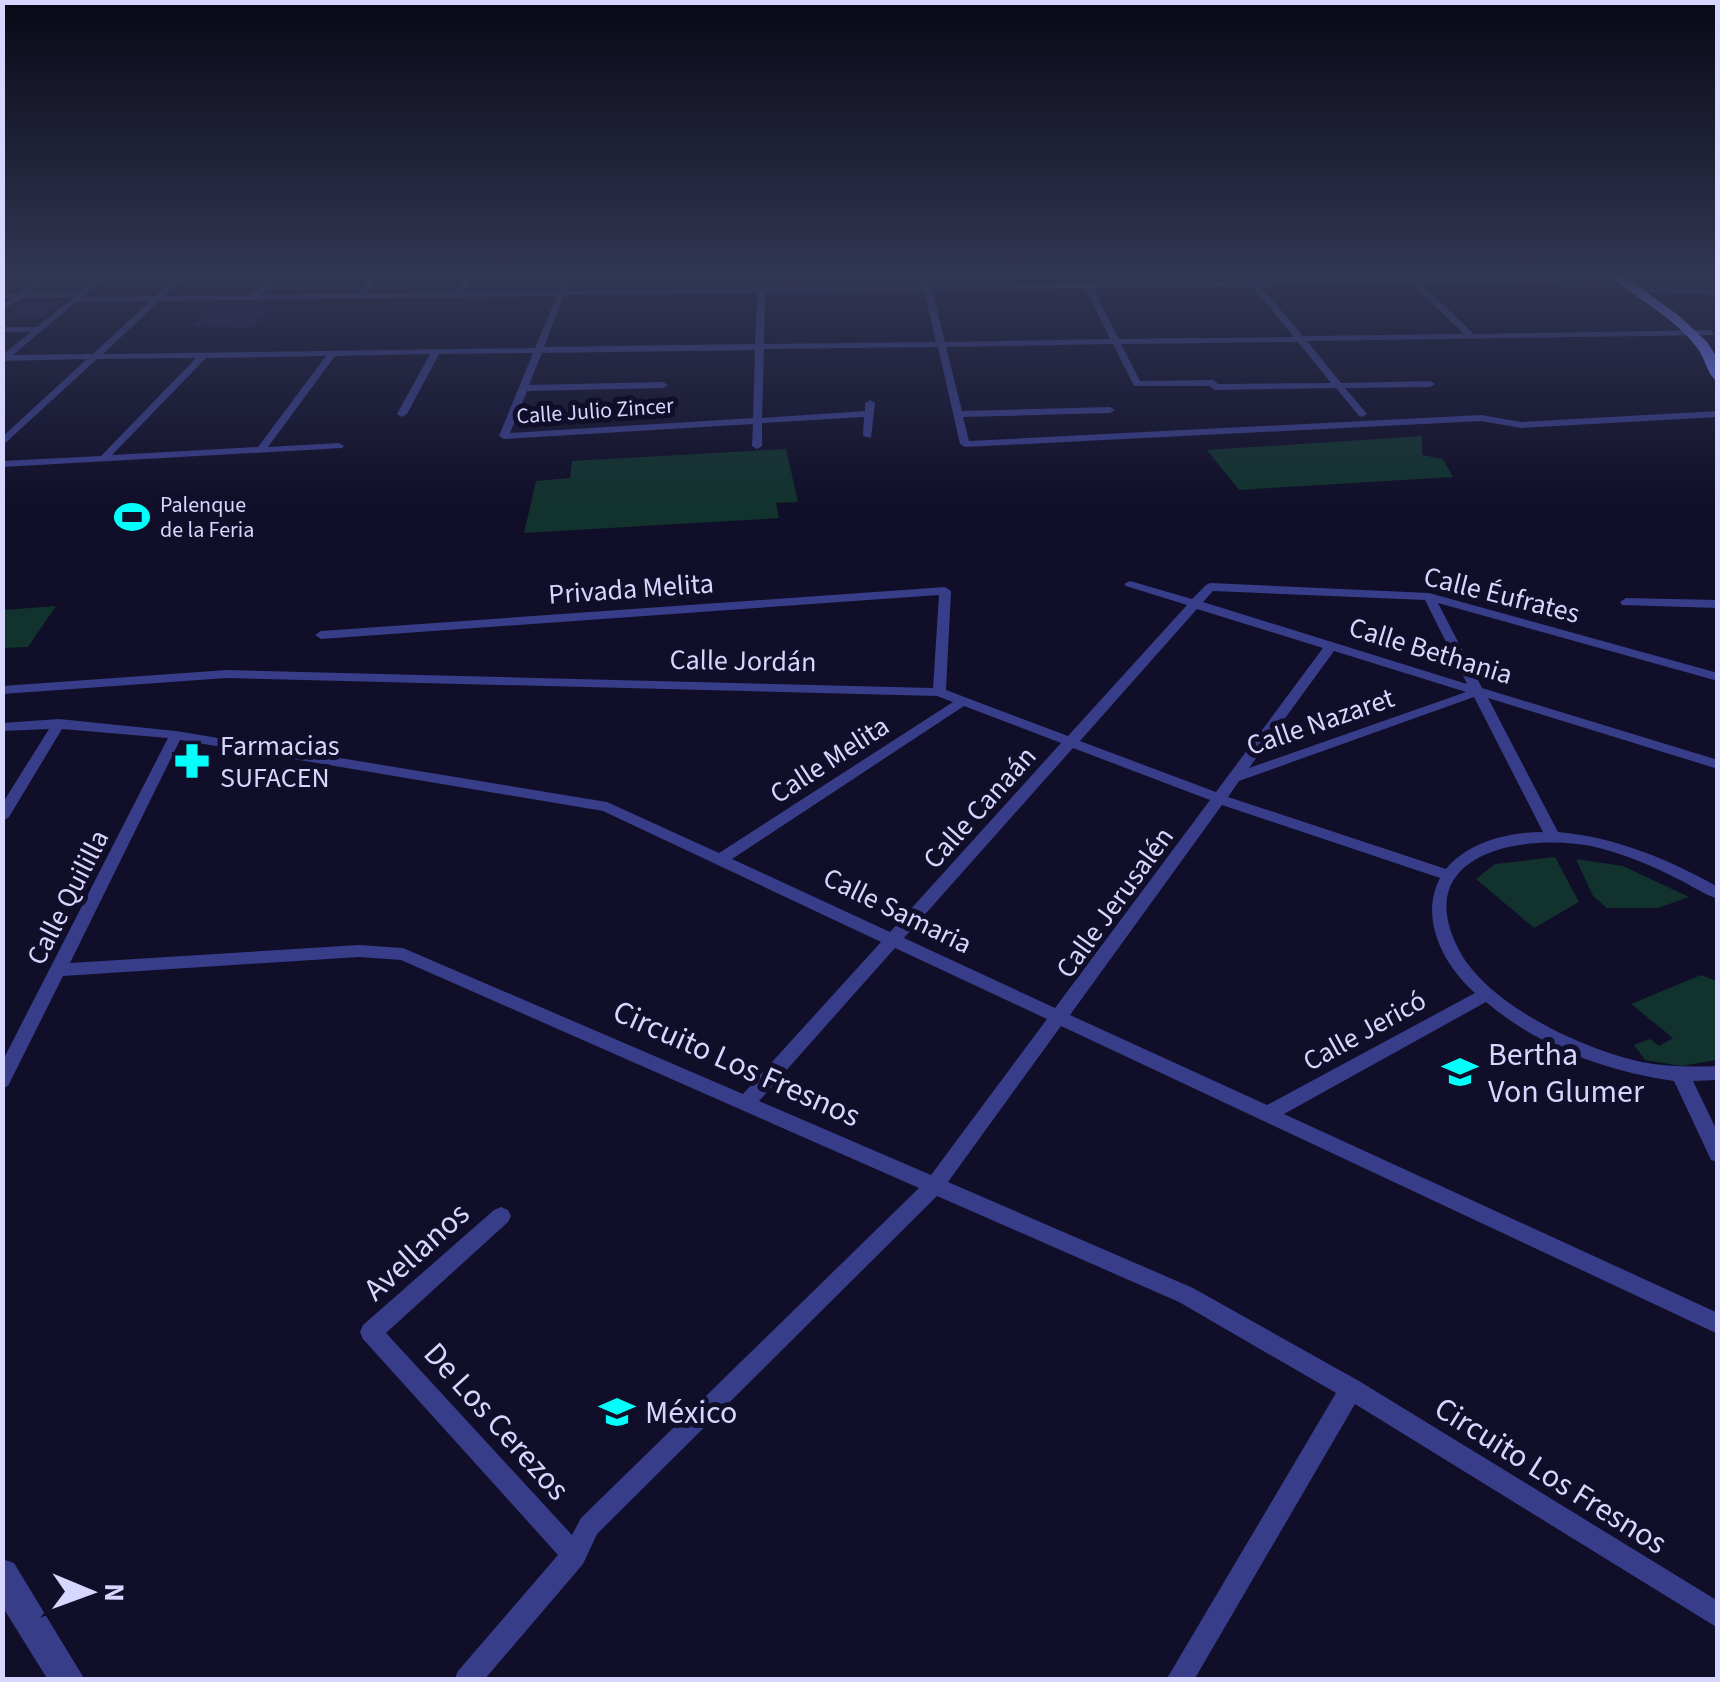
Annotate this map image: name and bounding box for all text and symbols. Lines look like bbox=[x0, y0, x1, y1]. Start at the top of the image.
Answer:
street label: Calle Julio Zincer bbox=[515, 390, 675, 432]
place label: Palenque de la Feria bbox=[160, 489, 254, 546]
sports icon: Palenque de la Feria bbox=[113, 498, 151, 536]
street label: Calle Éufrates bbox=[1420, 556, 1584, 634]
street label: Privada Melita bbox=[547, 563, 715, 615]
street label: Calle Bethania bbox=[1344, 607, 1517, 695]
street label: Calle Jordán bbox=[669, 640, 817, 682]
street label: Calle Nazaret bbox=[1241, 678, 1400, 766]
street label: Calle Melita bbox=[762, 706, 897, 813]
place label: Farmacias SUFACEN bbox=[220, 726, 340, 798]
street label: Calle Canaán bbox=[914, 737, 1046, 878]
pharmacy icon: Farmacias SUFACEN bbox=[173, 742, 211, 780]
street label: Calle Jerusalén bbox=[1046, 819, 1183, 986]
street label: Calle Quililla bbox=[17, 823, 119, 972]
street label: Calle Samaria bbox=[816, 858, 979, 964]
street label: Calle Jericó bbox=[1296, 981, 1433, 1081]
street label: Circuito Los Fresnos bbox=[605, 989, 868, 1139]
place label: Bertha Von Glumer bbox=[1488, 1032, 1645, 1115]
school or university icon: Bertha Von Glumer bbox=[1441, 1053, 1479, 1091]
street label: Avellanos bbox=[354, 1192, 480, 1312]
street label: De Los Cerezos bbox=[413, 1332, 580, 1511]
street label: Circuito Los Fresnos bbox=[1425, 1386, 1676, 1566]
place label: México bbox=[645, 1390, 737, 1436]
school or university icon: México bbox=[598, 1393, 636, 1431]
north arrow bbox=[40, 1542, 140, 1642]
text: N bbox=[94, 1583, 134, 1602]

